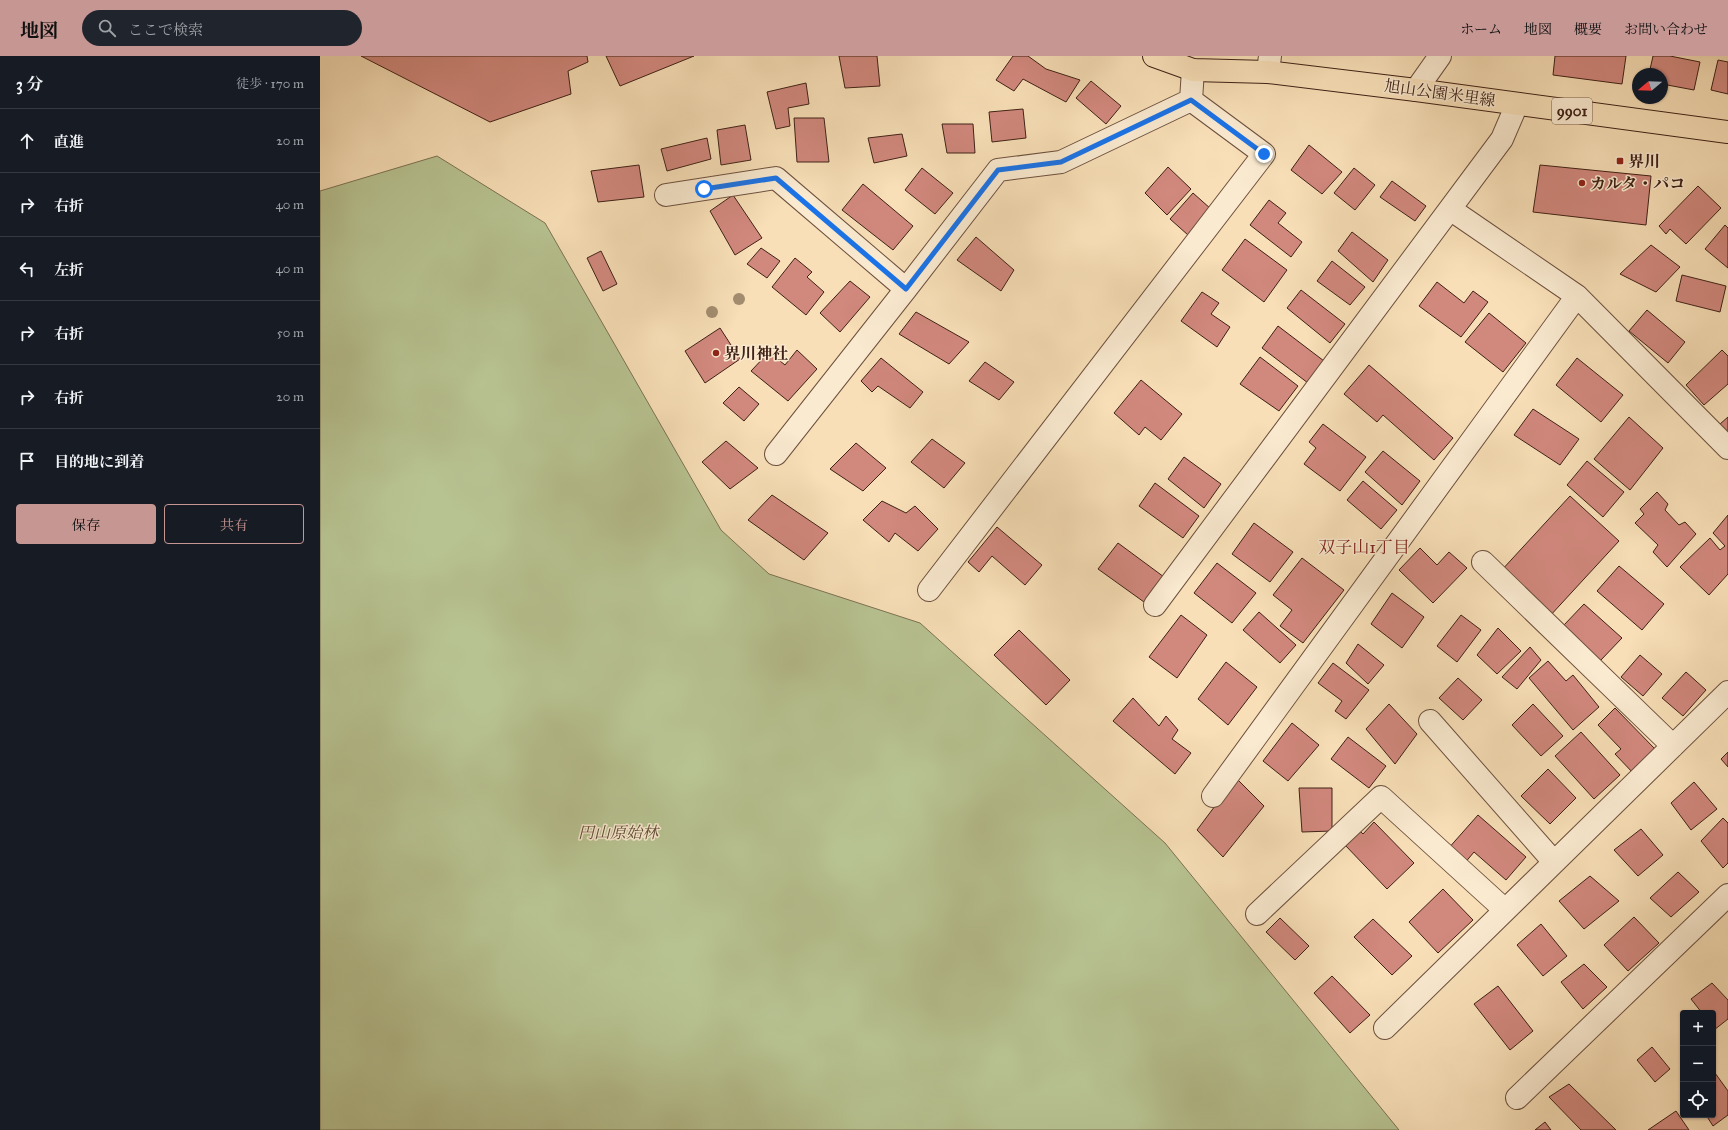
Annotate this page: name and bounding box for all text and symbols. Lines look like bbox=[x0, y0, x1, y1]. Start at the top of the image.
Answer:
search box bbox=[82, 10, 362, 46]
icon: search bbox=[96, 17, 118, 39]
text: 地図 bbox=[20, 19, 58, 42]
text: ここで検索 bbox=[128, 21, 203, 39]
text: ホーム bbox=[1460, 21, 1502, 38]
text: 地図 bbox=[1524, 21, 1552, 38]
text: 概要 bbox=[1574, 21, 1602, 38]
text: お問い合わせ bbox=[1624, 21, 1708, 38]
north arrow bbox=[1632, 68, 1668, 104]
text: 3 分 bbox=[16, 74, 43, 95]
text: 徒歩 · 170 m bbox=[236, 76, 304, 92]
street label: 旭山公園米里線 bbox=[1383, 76, 1497, 110]
road number: 9901 bbox=[1552, 98, 1592, 124]
icon: ahead bbox=[16, 130, 38, 152]
text: 直進 bbox=[54, 133, 84, 151]
text: 20 m bbox=[276, 133, 304, 149]
route end bbox=[1255, 145, 1273, 163]
place label: 界川 bbox=[1628, 152, 1660, 171]
marker: 界川 bbox=[1615, 156, 1625, 166]
place label: カルタ・パコ bbox=[1590, 174, 1685, 193]
marker: カルタ・パコ bbox=[1577, 178, 1587, 188]
route start bbox=[695, 180, 713, 198]
icon: right bbox=[16, 194, 38, 216]
text: 右折 bbox=[54, 197, 84, 215]
text: 40 m bbox=[275, 197, 304, 213]
icon: left bbox=[16, 258, 38, 280]
text: 左折 bbox=[54, 261, 84, 279]
text: 40 m bbox=[275, 261, 304, 277]
icon: right bbox=[16, 322, 38, 344]
text: 右折 bbox=[54, 325, 84, 343]
text: 50 m bbox=[277, 325, 304, 341]
place label: 界川神社 bbox=[724, 344, 788, 363]
marker: 界川神社 bbox=[711, 348, 721, 358]
icon: right bbox=[16, 386, 38, 408]
text: 右折 bbox=[54, 389, 84, 407]
text: 20 m bbox=[276, 389, 304, 405]
icon: arrive bbox=[16, 450, 38, 472]
text: 目的地に到着 bbox=[54, 453, 144, 471]
button: 保存 bbox=[16, 504, 156, 544]
button: 共有 bbox=[164, 504, 304, 544]
district label: 双子山1丁目 bbox=[1318, 537, 1410, 558]
park label: 円山原始林 bbox=[578, 823, 660, 842]
map controls bbox=[1680, 1010, 1716, 1118]
button: + bbox=[1680, 1010, 1716, 1046]
button: − bbox=[1680, 1046, 1716, 1082]
button: locate bbox=[1680, 1082, 1716, 1118]

